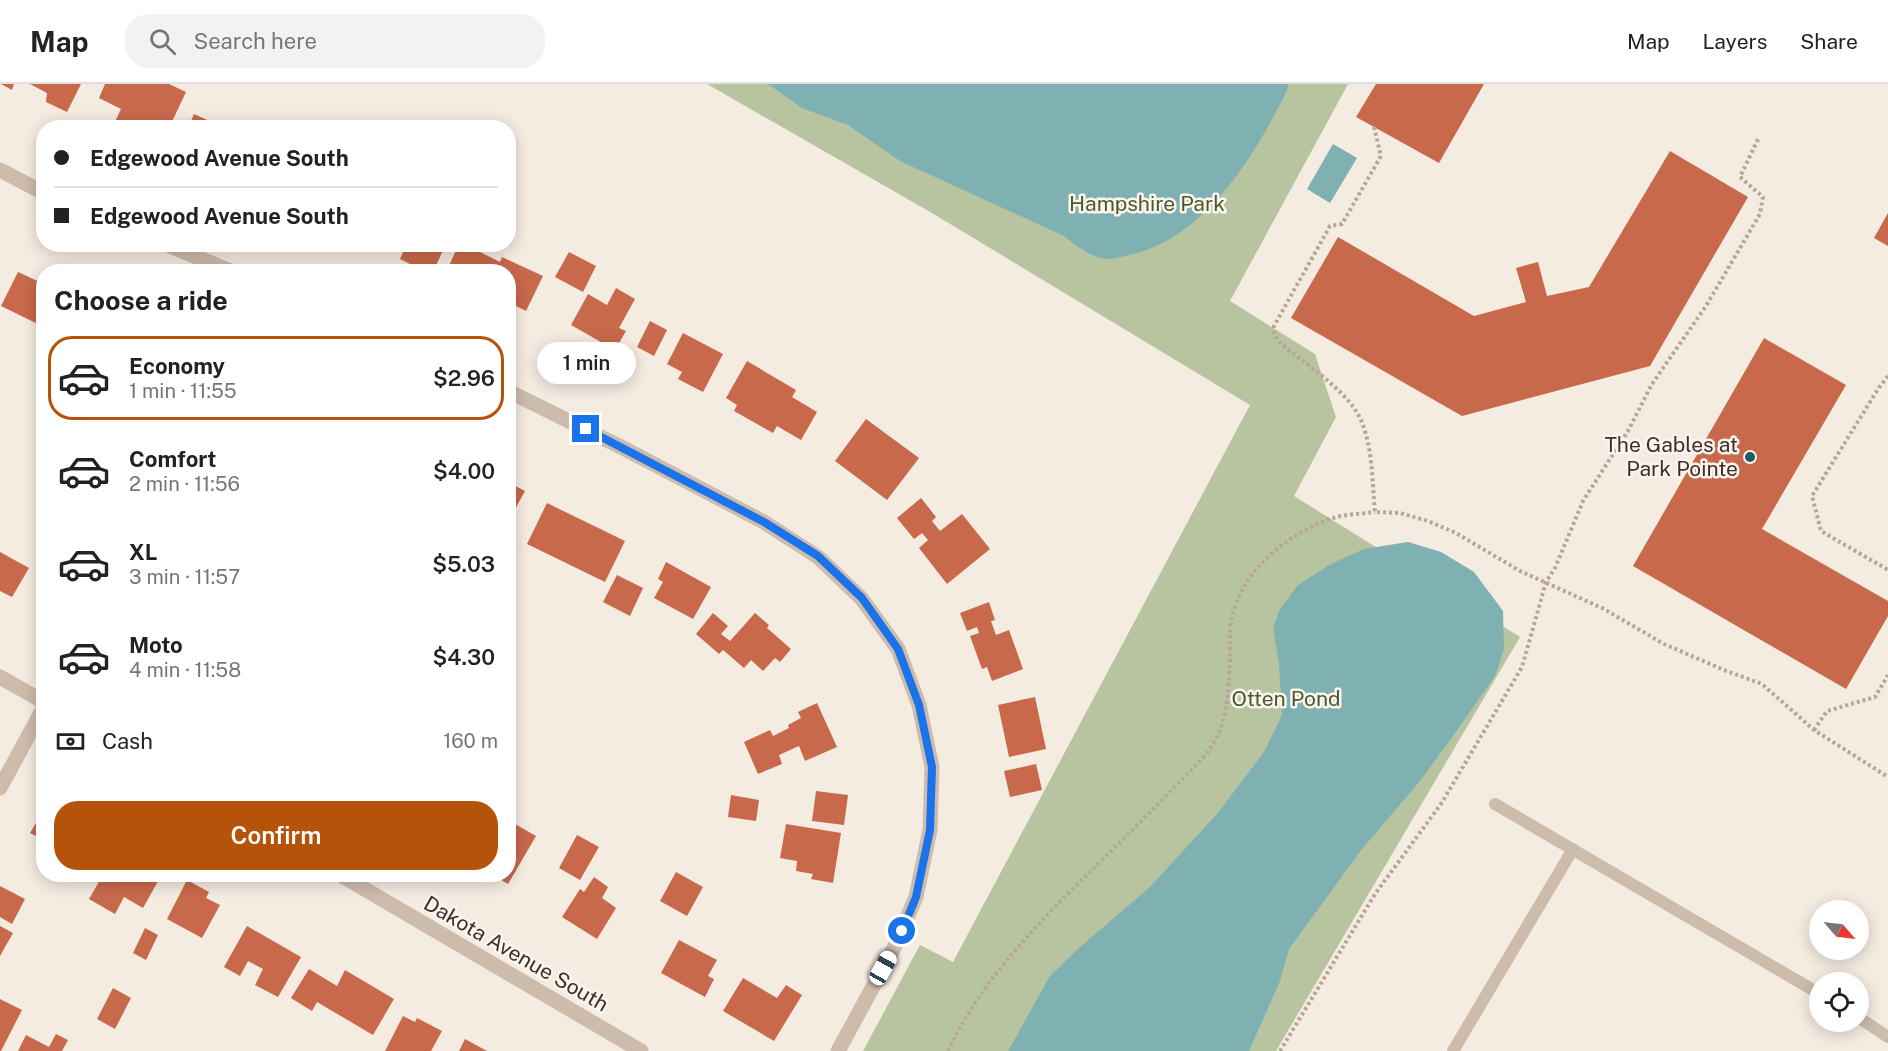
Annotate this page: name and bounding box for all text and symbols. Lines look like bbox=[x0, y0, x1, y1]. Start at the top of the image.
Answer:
search box bbox=[125, 14, 545, 68]
text: Map bbox=[30, 25, 89, 58]
icon: search bbox=[146, 25, 179, 58]
text: Search here bbox=[194, 28, 317, 54]
text: Map bbox=[1627, 29, 1670, 54]
text: Layers bbox=[1703, 29, 1767, 54]
text: Share bbox=[1800, 29, 1858, 54]
text: Edgewood Avenue South bbox=[90, 145, 349, 171]
park label: Hampshire Park bbox=[1069, 191, 1225, 216]
text: Edgewood Avenue South bbox=[90, 203, 349, 229]
text: Choose a ride bbox=[54, 284, 228, 316]
callout: 1 min bbox=[536, 342, 636, 384]
icon: car bbox=[57, 351, 111, 405]
text: 1 min bbox=[563, 351, 610, 375]
text: Economy bbox=[129, 353, 225, 379]
text: $2.96 bbox=[433, 365, 495, 391]
text: 1 min · 11:55 bbox=[129, 379, 237, 403]
route end bbox=[572, 415, 599, 442]
place label: The Gables at Park Pointe bbox=[1604, 432, 1738, 481]
icon: car bbox=[57, 444, 111, 498]
text: Comfort bbox=[129, 446, 216, 472]
marker: The Gables at Park Pointe bbox=[1743, 450, 1757, 464]
text: $4.00 bbox=[433, 458, 495, 484]
text: 2 min · 11:56 bbox=[129, 472, 240, 496]
icon: car bbox=[57, 537, 111, 591]
text: XL bbox=[129, 539, 157, 565]
text: $5.03 bbox=[432, 551, 495, 577]
text: 3 min · 11:57 bbox=[129, 565, 240, 589]
icon: car bbox=[57, 630, 111, 684]
text: Moto bbox=[129, 632, 183, 658]
text: $4.30 bbox=[433, 644, 495, 670]
text: 4 min · 11:58 bbox=[129, 658, 241, 682]
park label: Otten Pond bbox=[1231, 686, 1341, 711]
icon: cash bbox=[54, 725, 87, 758]
text: Cash bbox=[102, 728, 153, 754]
text: 160 m bbox=[443, 729, 498, 753]
button: Confirm bbox=[54, 801, 498, 870]
street label: Dakota Avenue South bbox=[419, 890, 613, 1017]
north arrow bbox=[1809, 900, 1869, 960]
map controls bbox=[1809, 900, 1869, 1032]
route start bbox=[888, 917, 915, 944]
car bbox=[866, 948, 900, 988]
button: locate bbox=[1809, 972, 1869, 1032]

